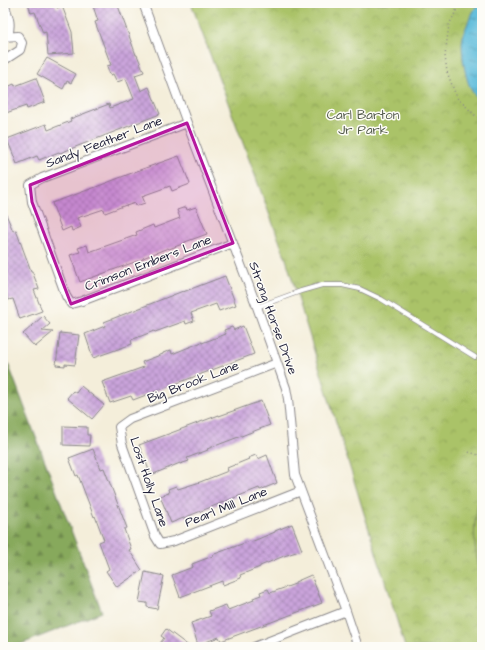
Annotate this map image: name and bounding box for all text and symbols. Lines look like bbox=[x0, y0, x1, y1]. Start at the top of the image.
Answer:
park label: Carl Barton Jr Park bbox=[327, 106, 400, 139]
street label: Sandy Feather Lane bbox=[43, 111, 165, 173]
street label: Crimson Embers Lane bbox=[82, 231, 214, 295]
street label: Strong Horse Drive bbox=[243, 259, 302, 377]
street label: Big Brook Lane bbox=[145, 356, 242, 409]
street label: Lost Holly Lane bbox=[124, 435, 173, 530]
street label: Pearl Mill Lane bbox=[182, 482, 270, 532]

